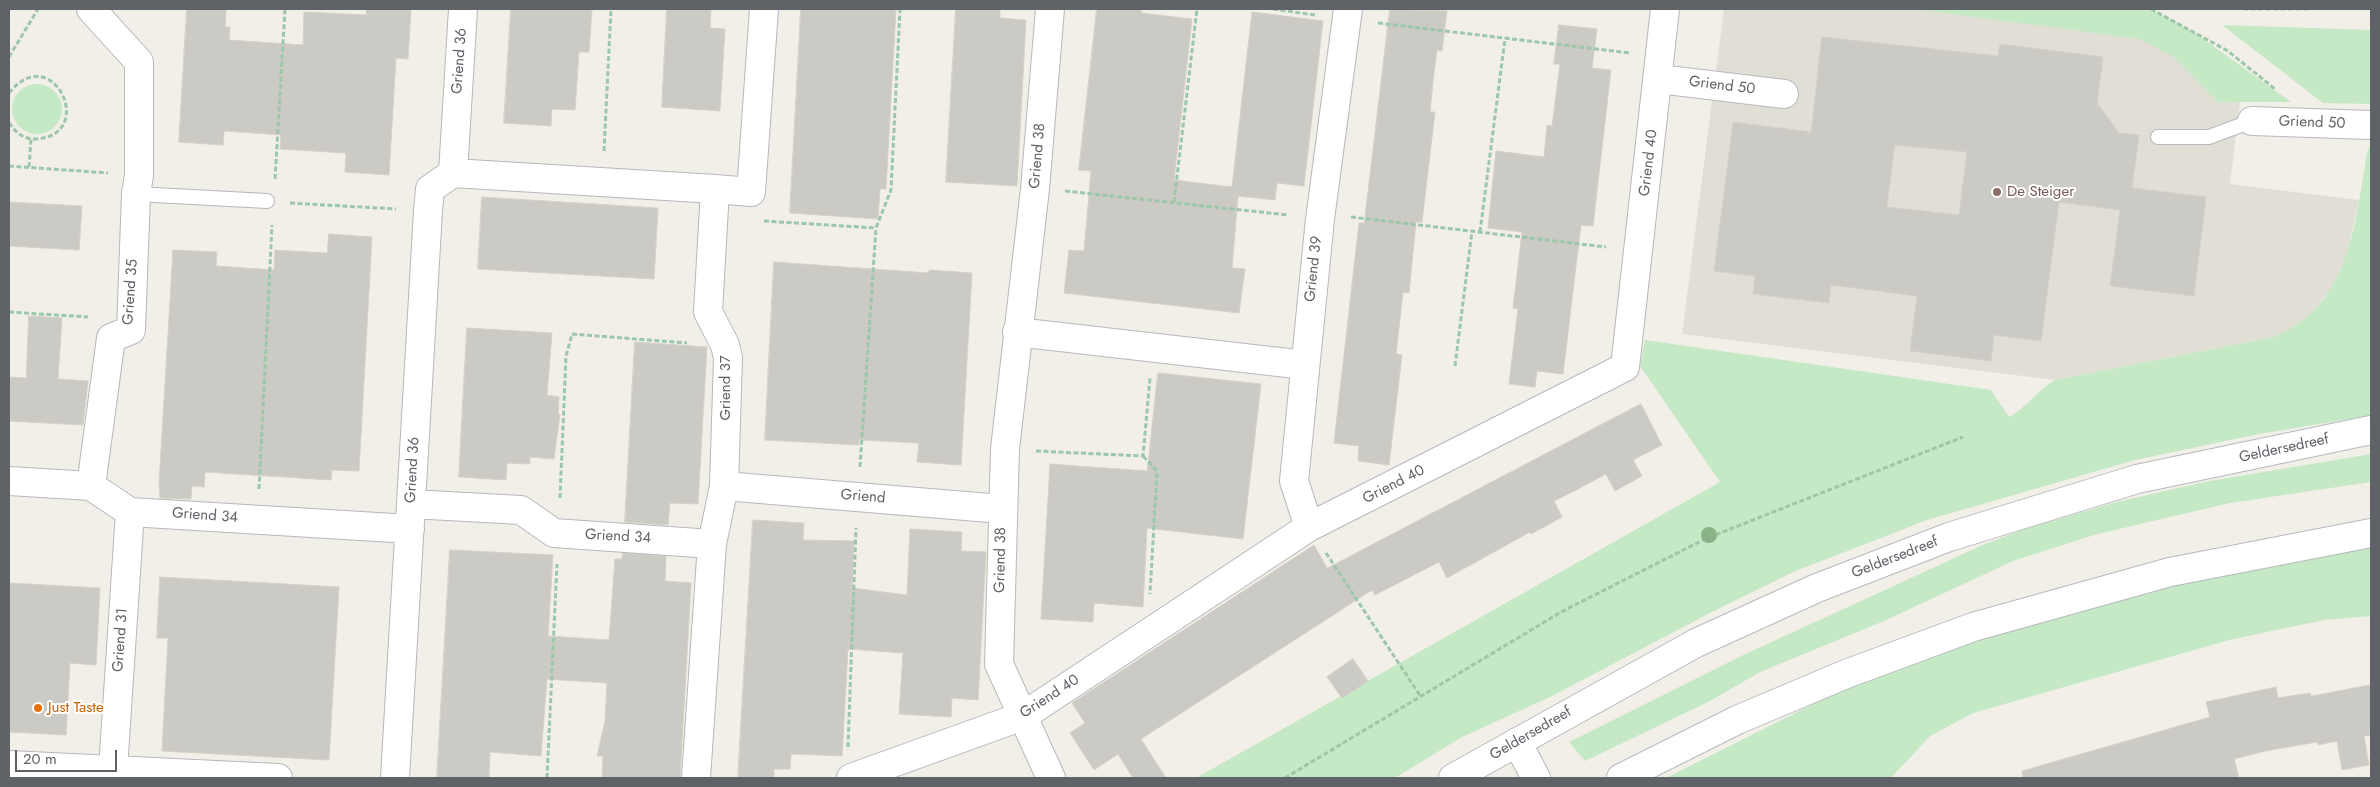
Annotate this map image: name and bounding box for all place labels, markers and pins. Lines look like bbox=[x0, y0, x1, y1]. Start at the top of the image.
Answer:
place label: De Steiger bbox=[2007, 183, 2074, 201]
marker: De Steiger bbox=[1991, 186, 2003, 198]
place label: Just Taste bbox=[48, 699, 104, 717]
marker: Just Taste bbox=[32, 702, 44, 714]

